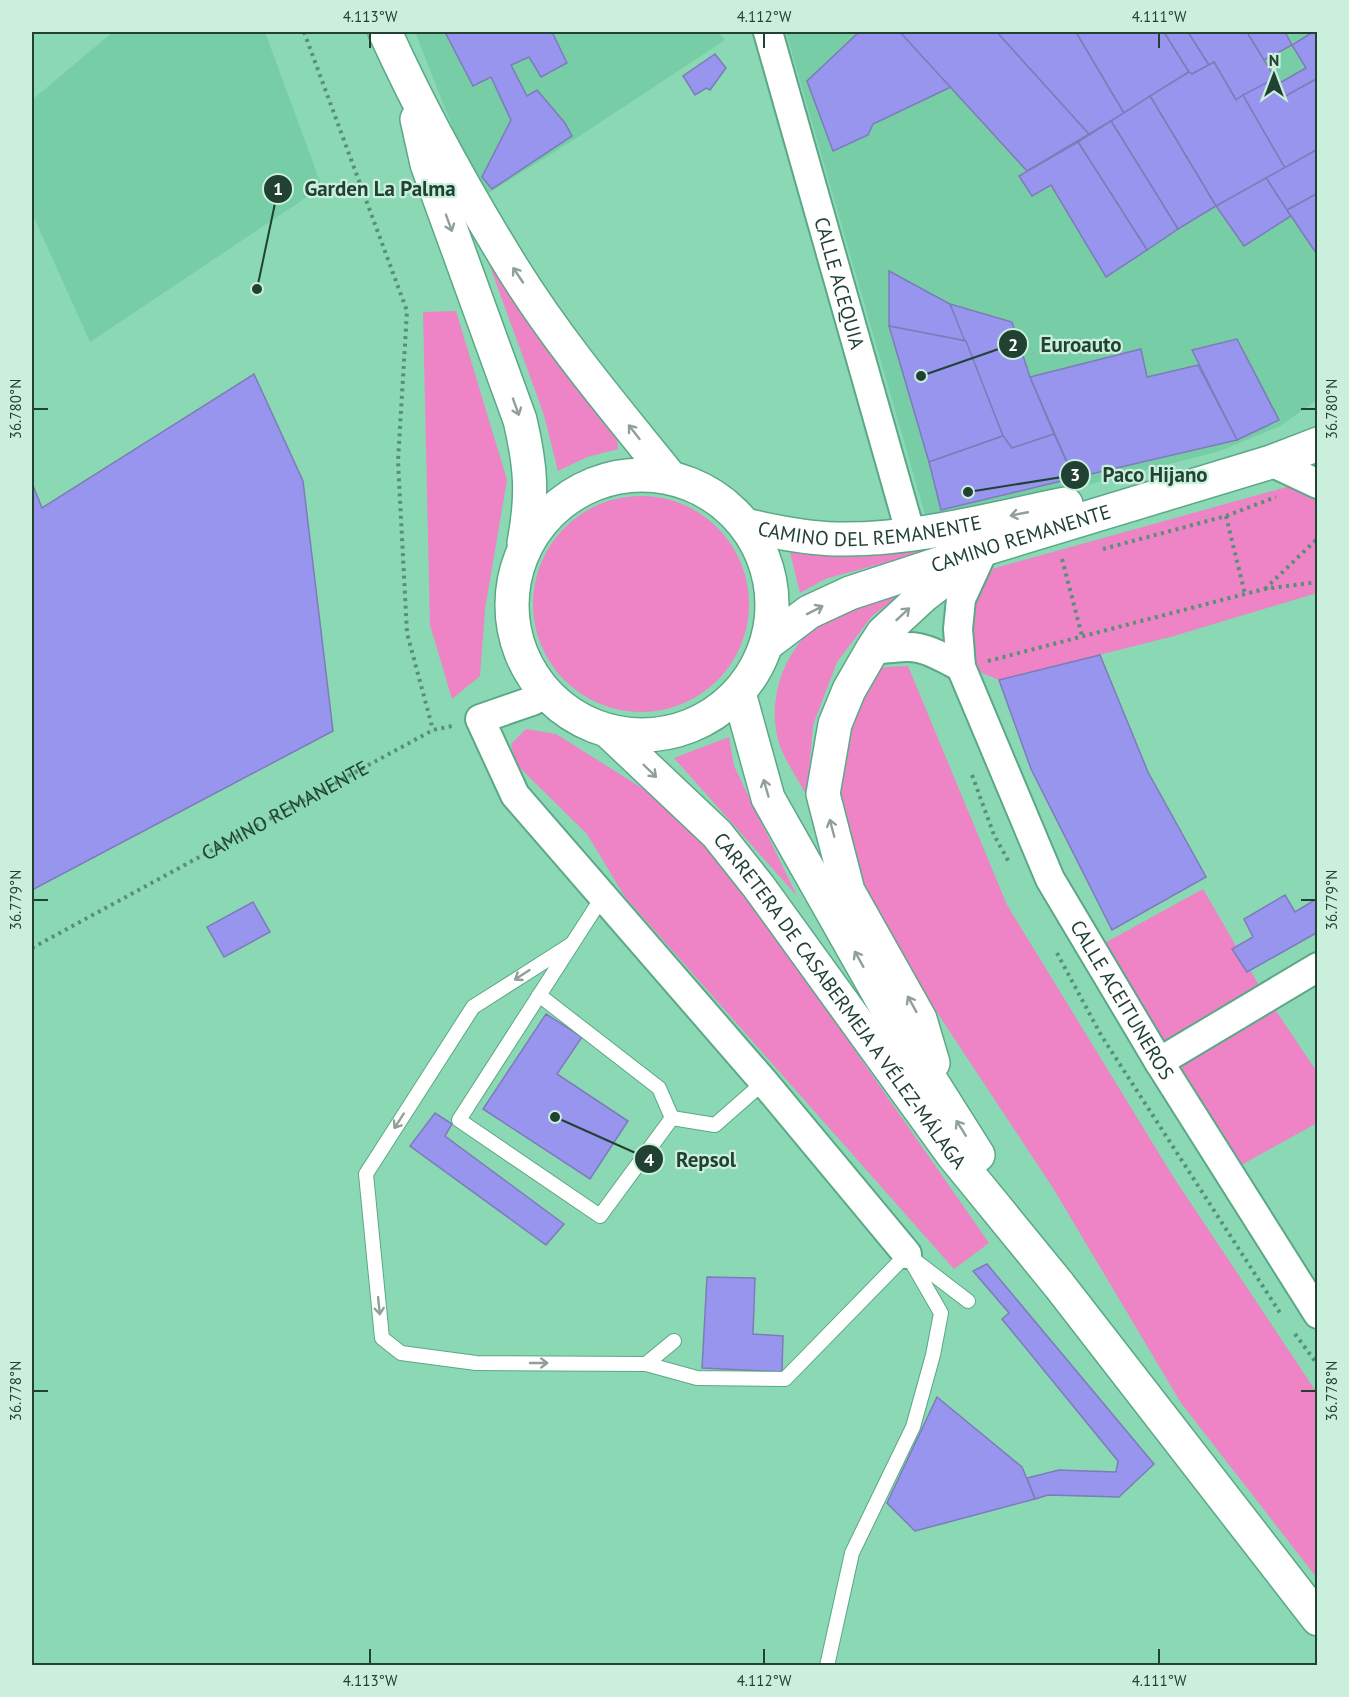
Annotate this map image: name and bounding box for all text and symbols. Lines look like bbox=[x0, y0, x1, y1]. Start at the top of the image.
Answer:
text: 4.113°W bbox=[343, 7, 398, 26]
text: 4.112°W bbox=[737, 7, 792, 26]
text: 4.111°W bbox=[1132, 7, 1187, 26]
north arrow bbox=[1244, 45, 1304, 105]
text: N bbox=[1269, 50, 1279, 70]
callout: Garden La Palma bbox=[263, 170, 468, 209]
text: Garden La Palma bbox=[304, 175, 456, 202]
text: 1 bbox=[273, 177, 283, 200]
one-way arrow bbox=[444, 214, 455, 232]
street label: CALLE ACEQUIA bbox=[808, 214, 871, 352]
one-way arrow bbox=[512, 267, 524, 284]
callout: Euroauto bbox=[998, 325, 1133, 364]
text: Euroauto bbox=[1040, 331, 1122, 358]
text: 2 bbox=[1008, 333, 1018, 356]
text: 36.780°N bbox=[6, 379, 25, 439]
text: 36.780°N bbox=[1322, 379, 1341, 439]
one-way arrow bbox=[511, 397, 522, 416]
one-way arrow bbox=[627, 424, 640, 440]
callout: Paco Hijano bbox=[1060, 455, 1220, 494]
text: Paco Hijano bbox=[1102, 461, 1208, 488]
text: 3 bbox=[1070, 463, 1080, 486]
street label: CAMINO REMANENTE bbox=[928, 498, 1114, 578]
one-way arrow bbox=[1010, 508, 1029, 520]
street label: CAMINO DEL REMANENTE bbox=[755, 509, 984, 552]
one-way arrow bbox=[806, 603, 824, 615]
one-way arrow bbox=[895, 608, 910, 622]
street label: CAMINO REMANENTE bbox=[197, 755, 373, 866]
one-way arrow bbox=[642, 764, 657, 778]
one-way arrow bbox=[760, 779, 771, 798]
one-way arrow bbox=[826, 819, 837, 838]
street label: CARRETERA DE CASABERMEJA A VÉLEZ-MÁLAGA bbox=[708, 827, 972, 1174]
text: 36.779°N bbox=[6, 870, 25, 930]
text: 36.779°N bbox=[1322, 870, 1341, 930]
street label: CALLE ACEITUNEROS bbox=[1064, 915, 1180, 1085]
one-way arrow bbox=[853, 951, 864, 969]
one-way arrow bbox=[514, 969, 531, 982]
one-way arrow bbox=[906, 996, 917, 1014]
one-way arrow bbox=[393, 1113, 405, 1129]
one-way arrow bbox=[955, 1120, 967, 1137]
callout: Repsol bbox=[634, 1140, 748, 1179]
text: Repsol bbox=[676, 1146, 737, 1173]
text: 4 bbox=[644, 1148, 654, 1171]
one-way arrow bbox=[374, 1296, 385, 1315]
one-way arrow bbox=[528, 1357, 548, 1369]
text: 36.778°N bbox=[6, 1361, 25, 1421]
text: 36.778°N bbox=[1322, 1361, 1341, 1421]
text: 4.113°W bbox=[343, 1671, 398, 1690]
text: 4.112°W bbox=[737, 1671, 792, 1690]
text: 4.111°W bbox=[1132, 1671, 1187, 1690]

